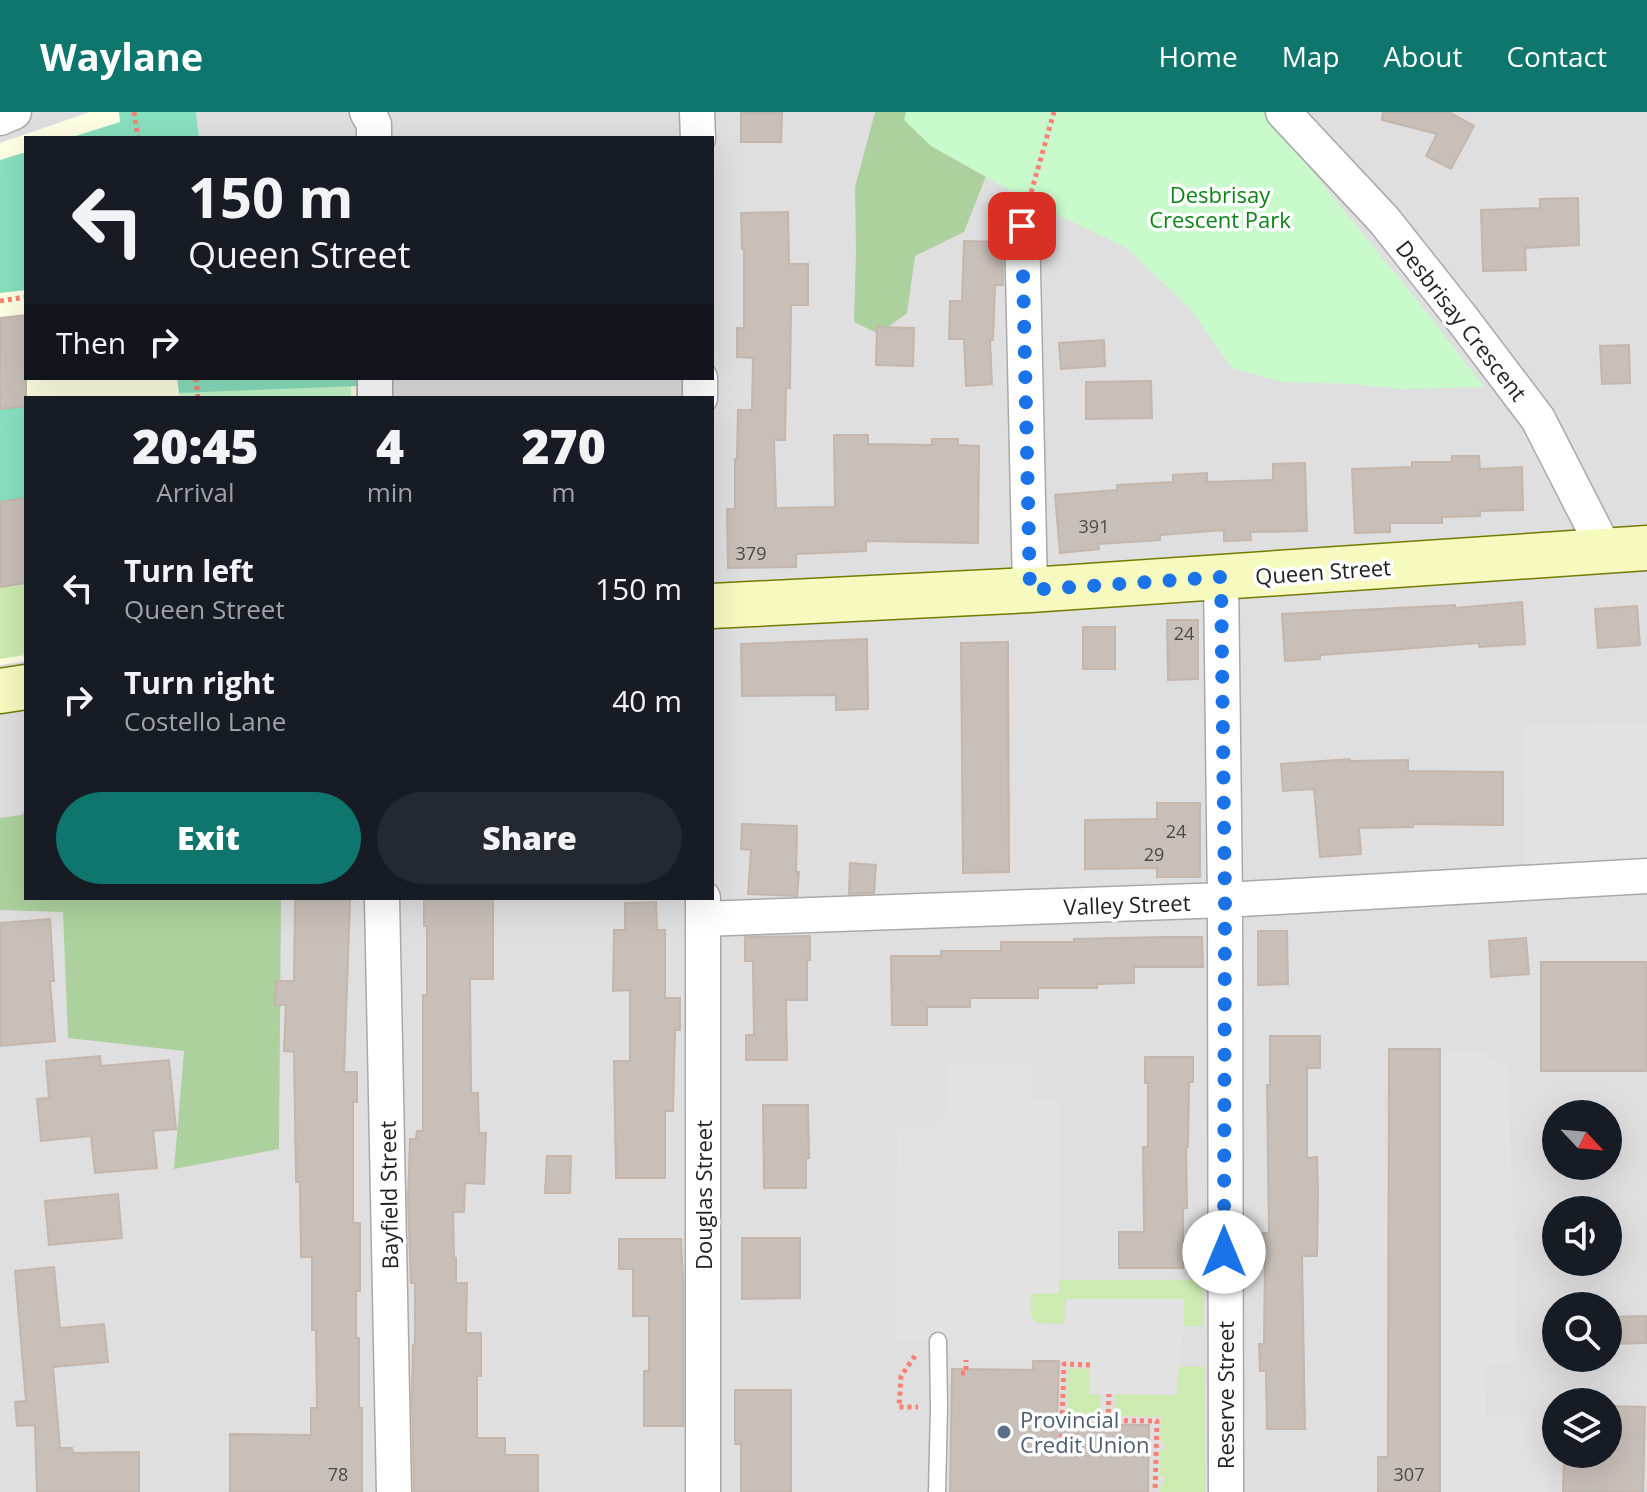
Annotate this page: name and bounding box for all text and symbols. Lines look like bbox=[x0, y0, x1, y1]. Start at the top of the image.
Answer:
text: Waylane bbox=[40, 30, 203, 82]
text: Home bbox=[1159, 37, 1238, 75]
text: Map bbox=[1282, 37, 1340, 75]
text: About bbox=[1384, 37, 1462, 75]
text: Contact bbox=[1506, 37, 1607, 75]
text: 150 m bbox=[188, 158, 354, 234]
icon: left bbox=[56, 168, 160, 272]
park label: Desbrisay Crescent Park bbox=[1149, 179, 1291, 234]
pin bbox=[988, 192, 1056, 260]
icon: arrive bbox=[1000, 204, 1044, 248]
text: Queen Street bbox=[188, 230, 411, 279]
street label: Desbrisay Crescent bbox=[1390, 233, 1534, 407]
icon: right bbox=[142, 320, 186, 364]
text: Then bbox=[56, 322, 126, 363]
text: 20:45 bbox=[132, 413, 259, 478]
text: 4 bbox=[376, 413, 404, 478]
text: 270 bbox=[521, 413, 606, 478]
text: Arrival bbox=[156, 474, 234, 510]
text: min bbox=[367, 474, 413, 510]
text: m bbox=[552, 474, 576, 510]
house number: 391 bbox=[1079, 514, 1109, 538]
house number: 379 bbox=[736, 541, 766, 565]
text: Turn left bbox=[124, 550, 254, 591]
street label: Queen Street bbox=[1254, 551, 1392, 591]
icon: left bbox=[56, 566, 100, 610]
text: 150 m bbox=[595, 568, 682, 609]
text: Queen Street bbox=[124, 591, 285, 627]
house number: 24 bbox=[1174, 621, 1194, 645]
text: Turn right bbox=[124, 662, 275, 703]
icon: right bbox=[56, 678, 100, 722]
text: 40 m bbox=[612, 680, 682, 721]
text: Costello Lane bbox=[124, 703, 286, 739]
button: Exit bbox=[56, 792, 361, 884]
button: Share bbox=[377, 792, 682, 884]
house number: 24 bbox=[1166, 819, 1186, 843]
house number: 29 bbox=[1144, 842, 1164, 866]
street label: Valley Street bbox=[1063, 887, 1191, 921]
north arrow bbox=[1542, 1100, 1622, 1180]
map controls bbox=[1542, 1100, 1622, 1468]
street label: Bayfield Street bbox=[372, 1120, 404, 1270]
street label: Douglas Street bbox=[688, 1120, 718, 1270]
button: sound bbox=[1542, 1196, 1622, 1276]
position arrow bbox=[1182, 1210, 1266, 1294]
button: search bbox=[1542, 1292, 1622, 1372]
street label: Reserve Street bbox=[1210, 1321, 1240, 1469]
button: layers bbox=[1542, 1388, 1622, 1468]
place label: Provincial Credit Union bbox=[1020, 1404, 1150, 1459]
marker: Provincial Credit Union bbox=[995, 1423, 1013, 1441]
house number: 78 bbox=[328, 1462, 348, 1486]
house number: 307 bbox=[1394, 1462, 1424, 1486]

